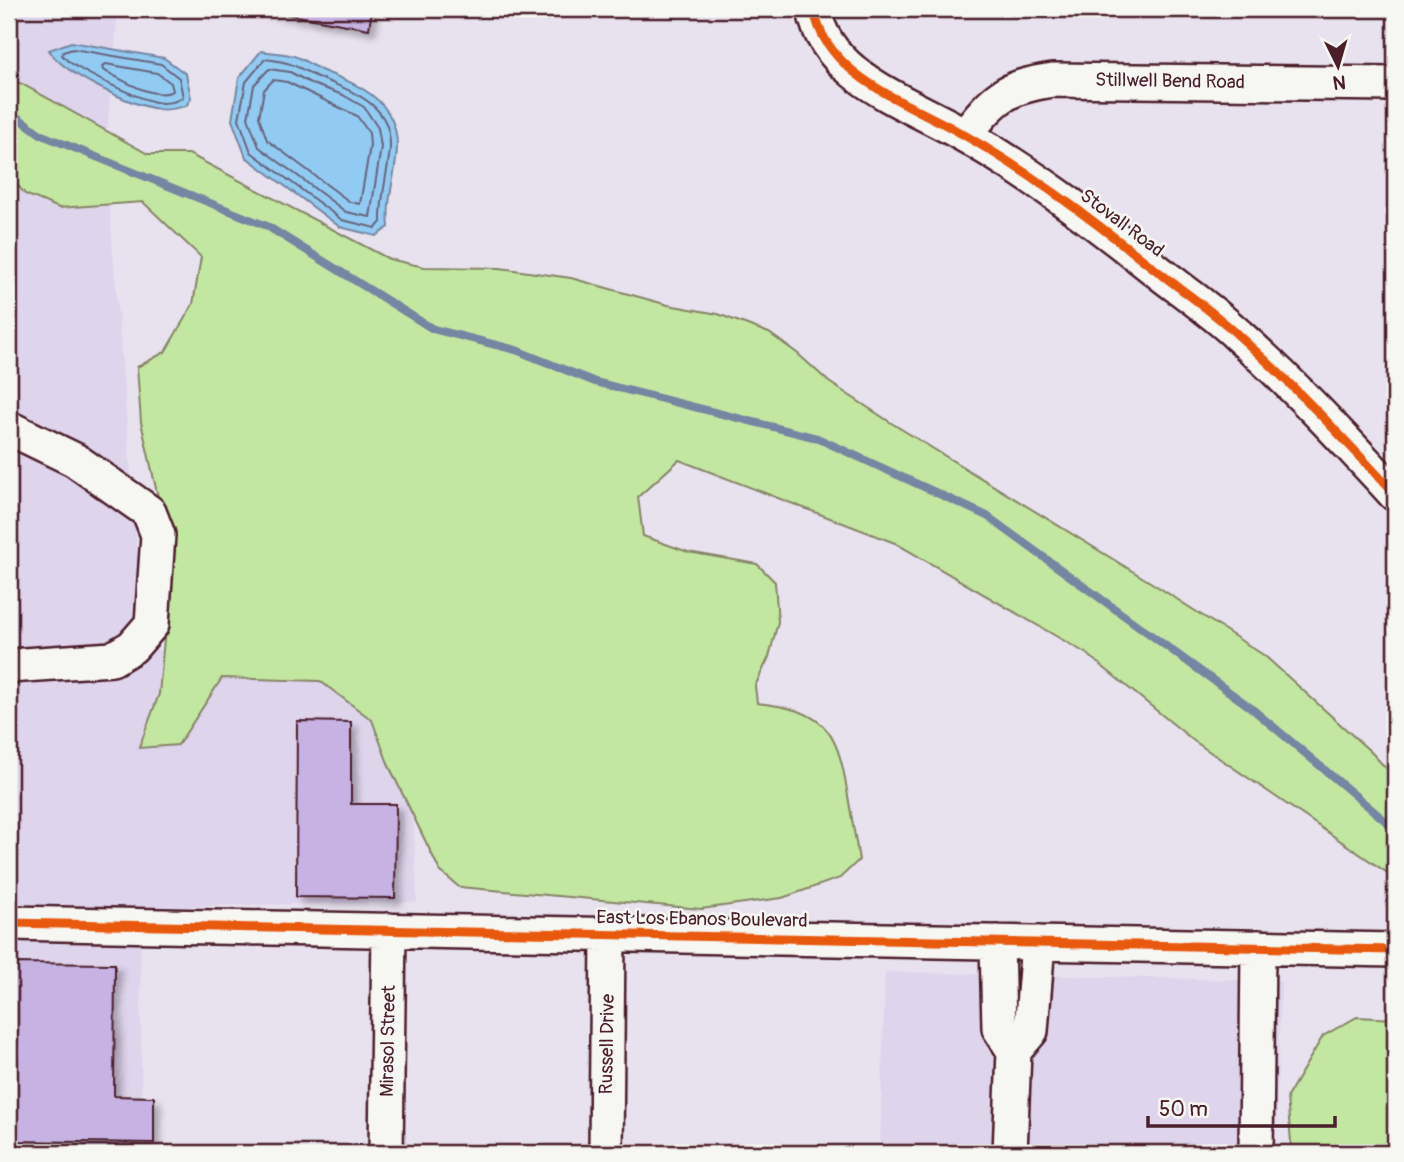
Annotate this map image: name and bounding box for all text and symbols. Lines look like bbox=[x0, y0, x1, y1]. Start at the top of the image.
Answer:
north arrow bbox=[1302, 32, 1372, 102]
street label: Stillwell Bend Road bbox=[1095, 68, 1245, 94]
text: N bbox=[1332, 69, 1347, 94]
street label: Stovall Road bbox=[1075, 184, 1169, 262]
street label: East Los Ebanos Boulevard bbox=[596, 905, 808, 933]
street label: Mirasol Street bbox=[375, 985, 401, 1097]
street label: Russell Drive bbox=[594, 993, 620, 1095]
scale bar bbox=[1148, 1085, 1336, 1129]
text: 50 m bbox=[1159, 1096, 1208, 1123]

